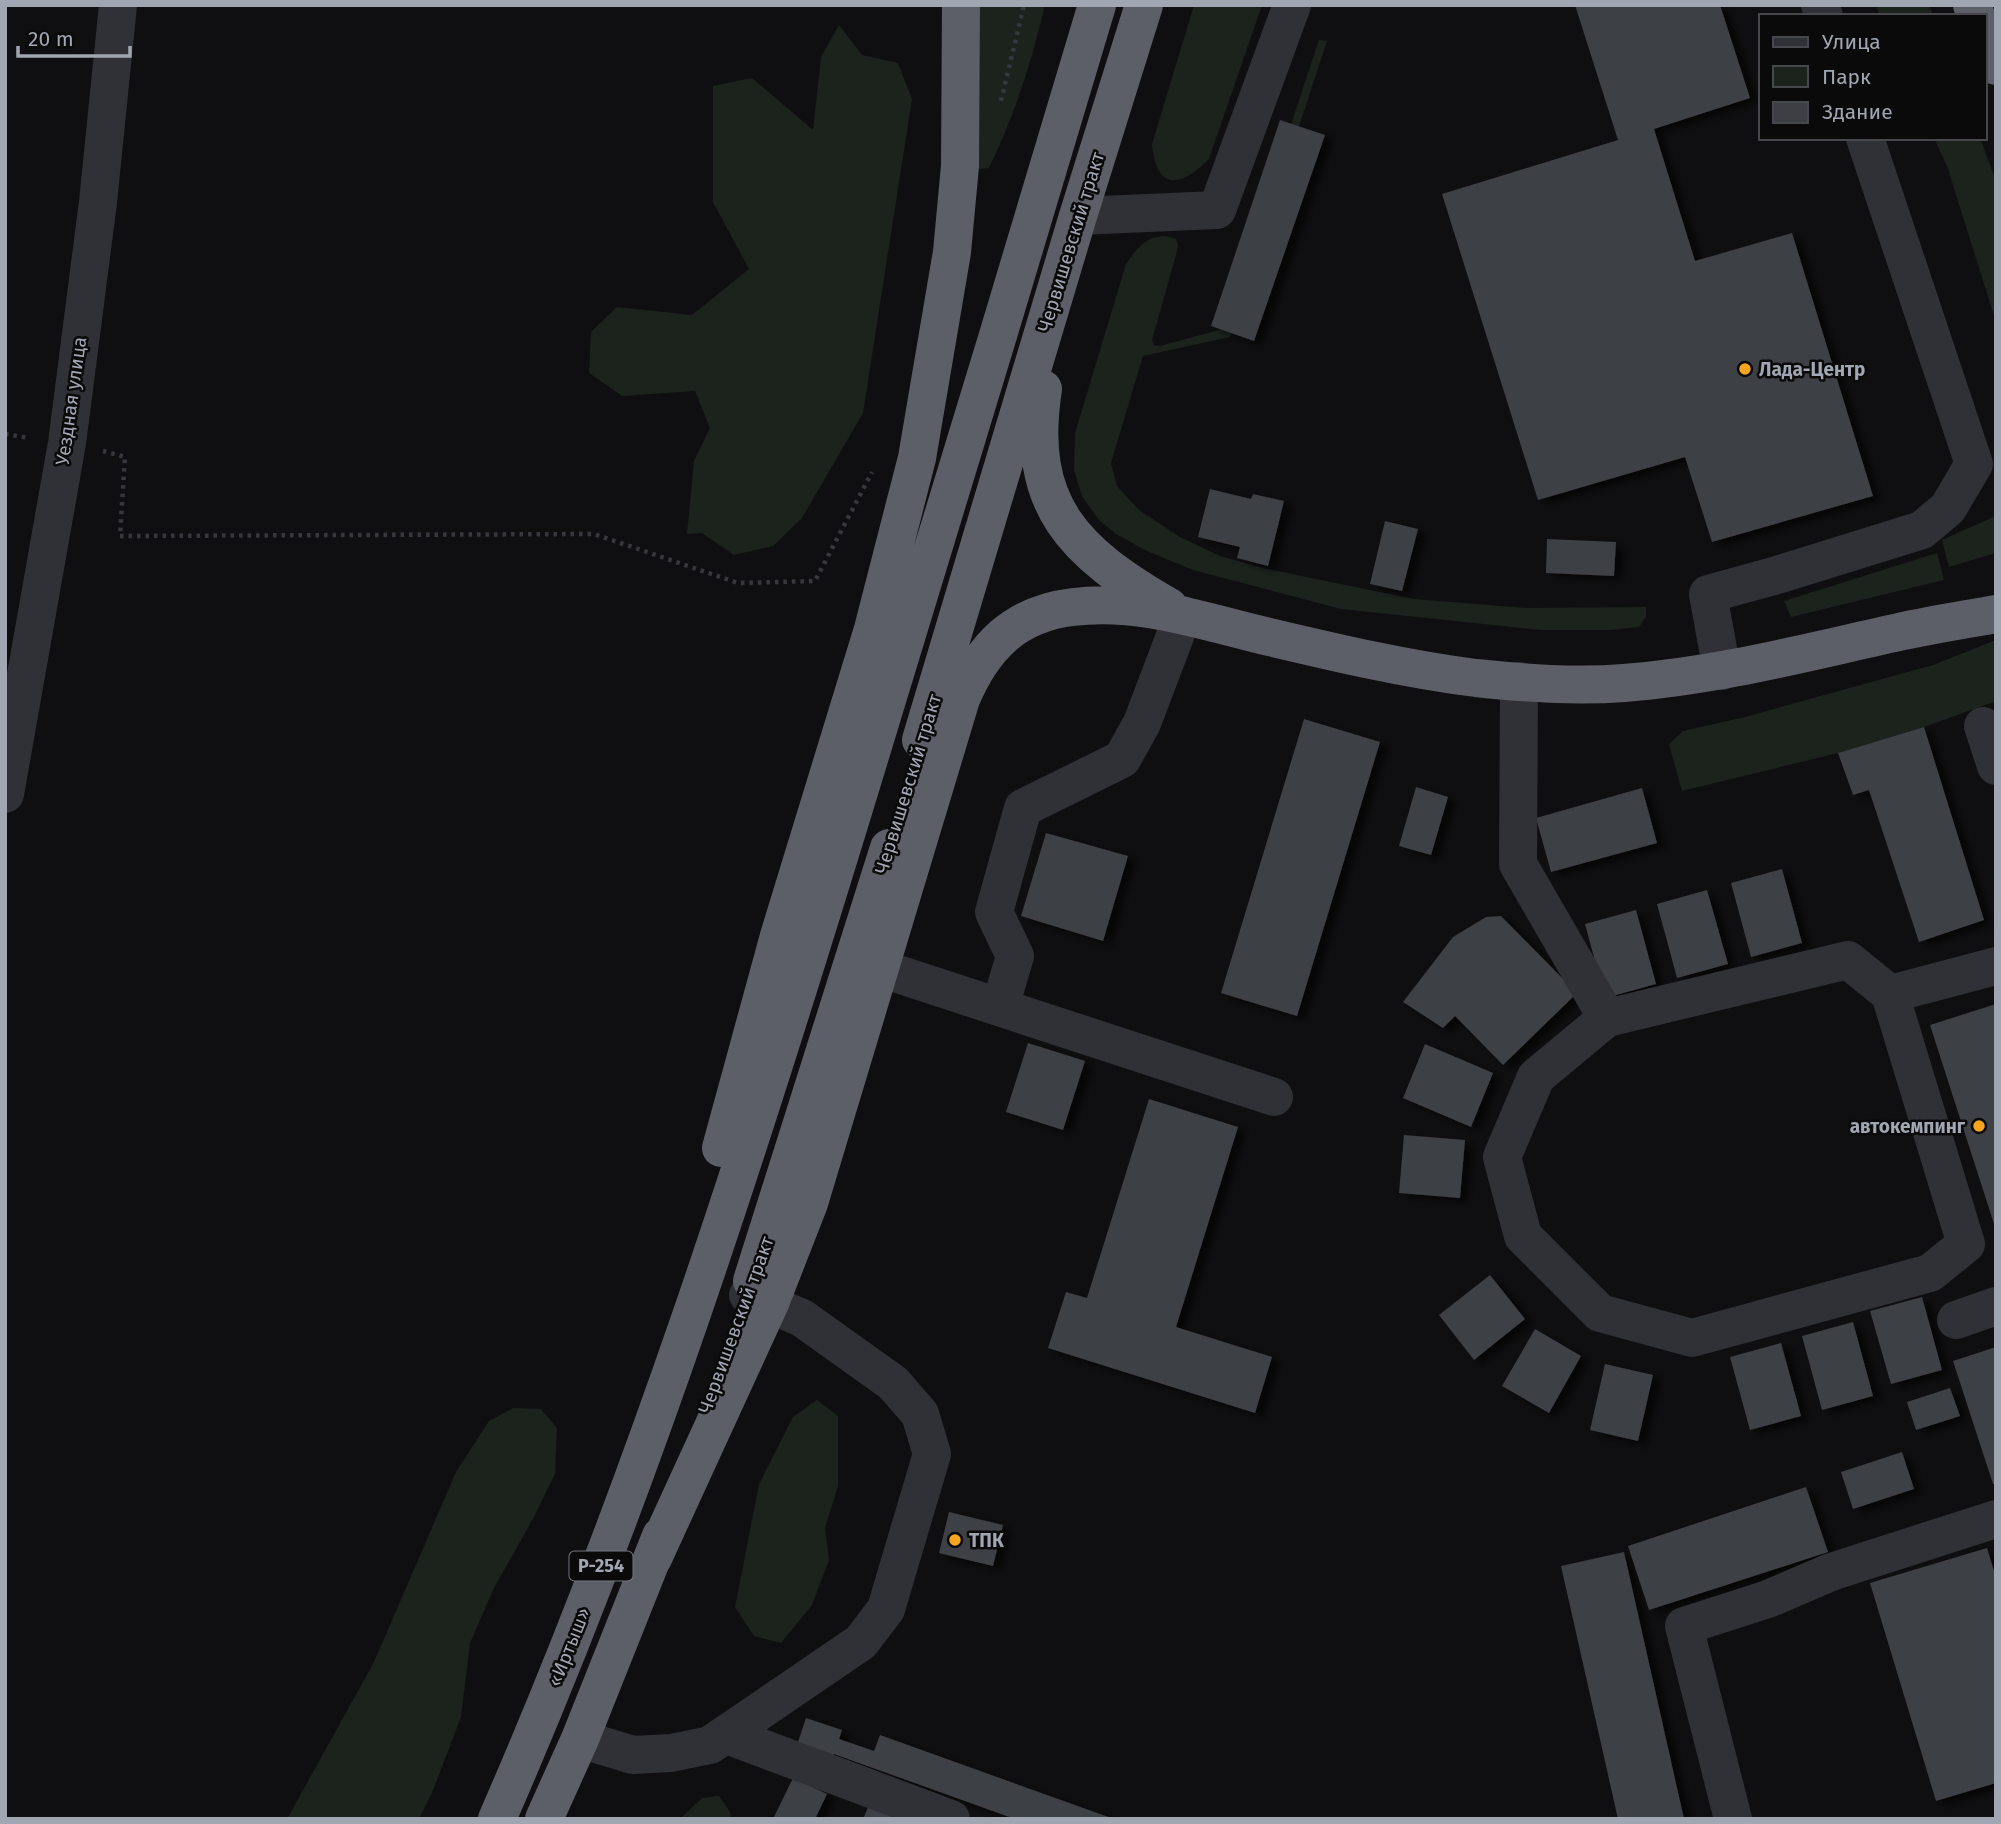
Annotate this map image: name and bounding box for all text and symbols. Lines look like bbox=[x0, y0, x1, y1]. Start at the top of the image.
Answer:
scale bar bbox=[18, 14, 130, 58]
legend bbox=[1759, 14, 1987, 140]
text: 20 m bbox=[28, 26, 74, 52]
text: Улица bbox=[1822, 29, 1881, 55]
text: Парк bbox=[1822, 64, 1871, 90]
text: Здание bbox=[1822, 99, 1893, 125]
street label: Червишевский тракт bbox=[1033, 149, 1109, 335]
street label: Уездная улица bbox=[51, 335, 91, 467]
place label: Лада-Центр bbox=[1759, 358, 1865, 381]
marker: Лада-Центр bbox=[1737, 361, 1753, 377]
street label: Червишевский тракт bbox=[870, 691, 946, 877]
place label: автокемпинг bbox=[1850, 1115, 1966, 1138]
marker: автокемпинг bbox=[1971, 1118, 1987, 1134]
street label: Червишевский тракт bbox=[693, 1233, 779, 1417]
place label: ТПК bbox=[969, 1529, 1004, 1552]
marker: ТПК bbox=[947, 1532, 963, 1548]
road number: Р-254 bbox=[570, 1552, 632, 1581]
street label: «Иртыш» bbox=[543, 1604, 595, 1690]

